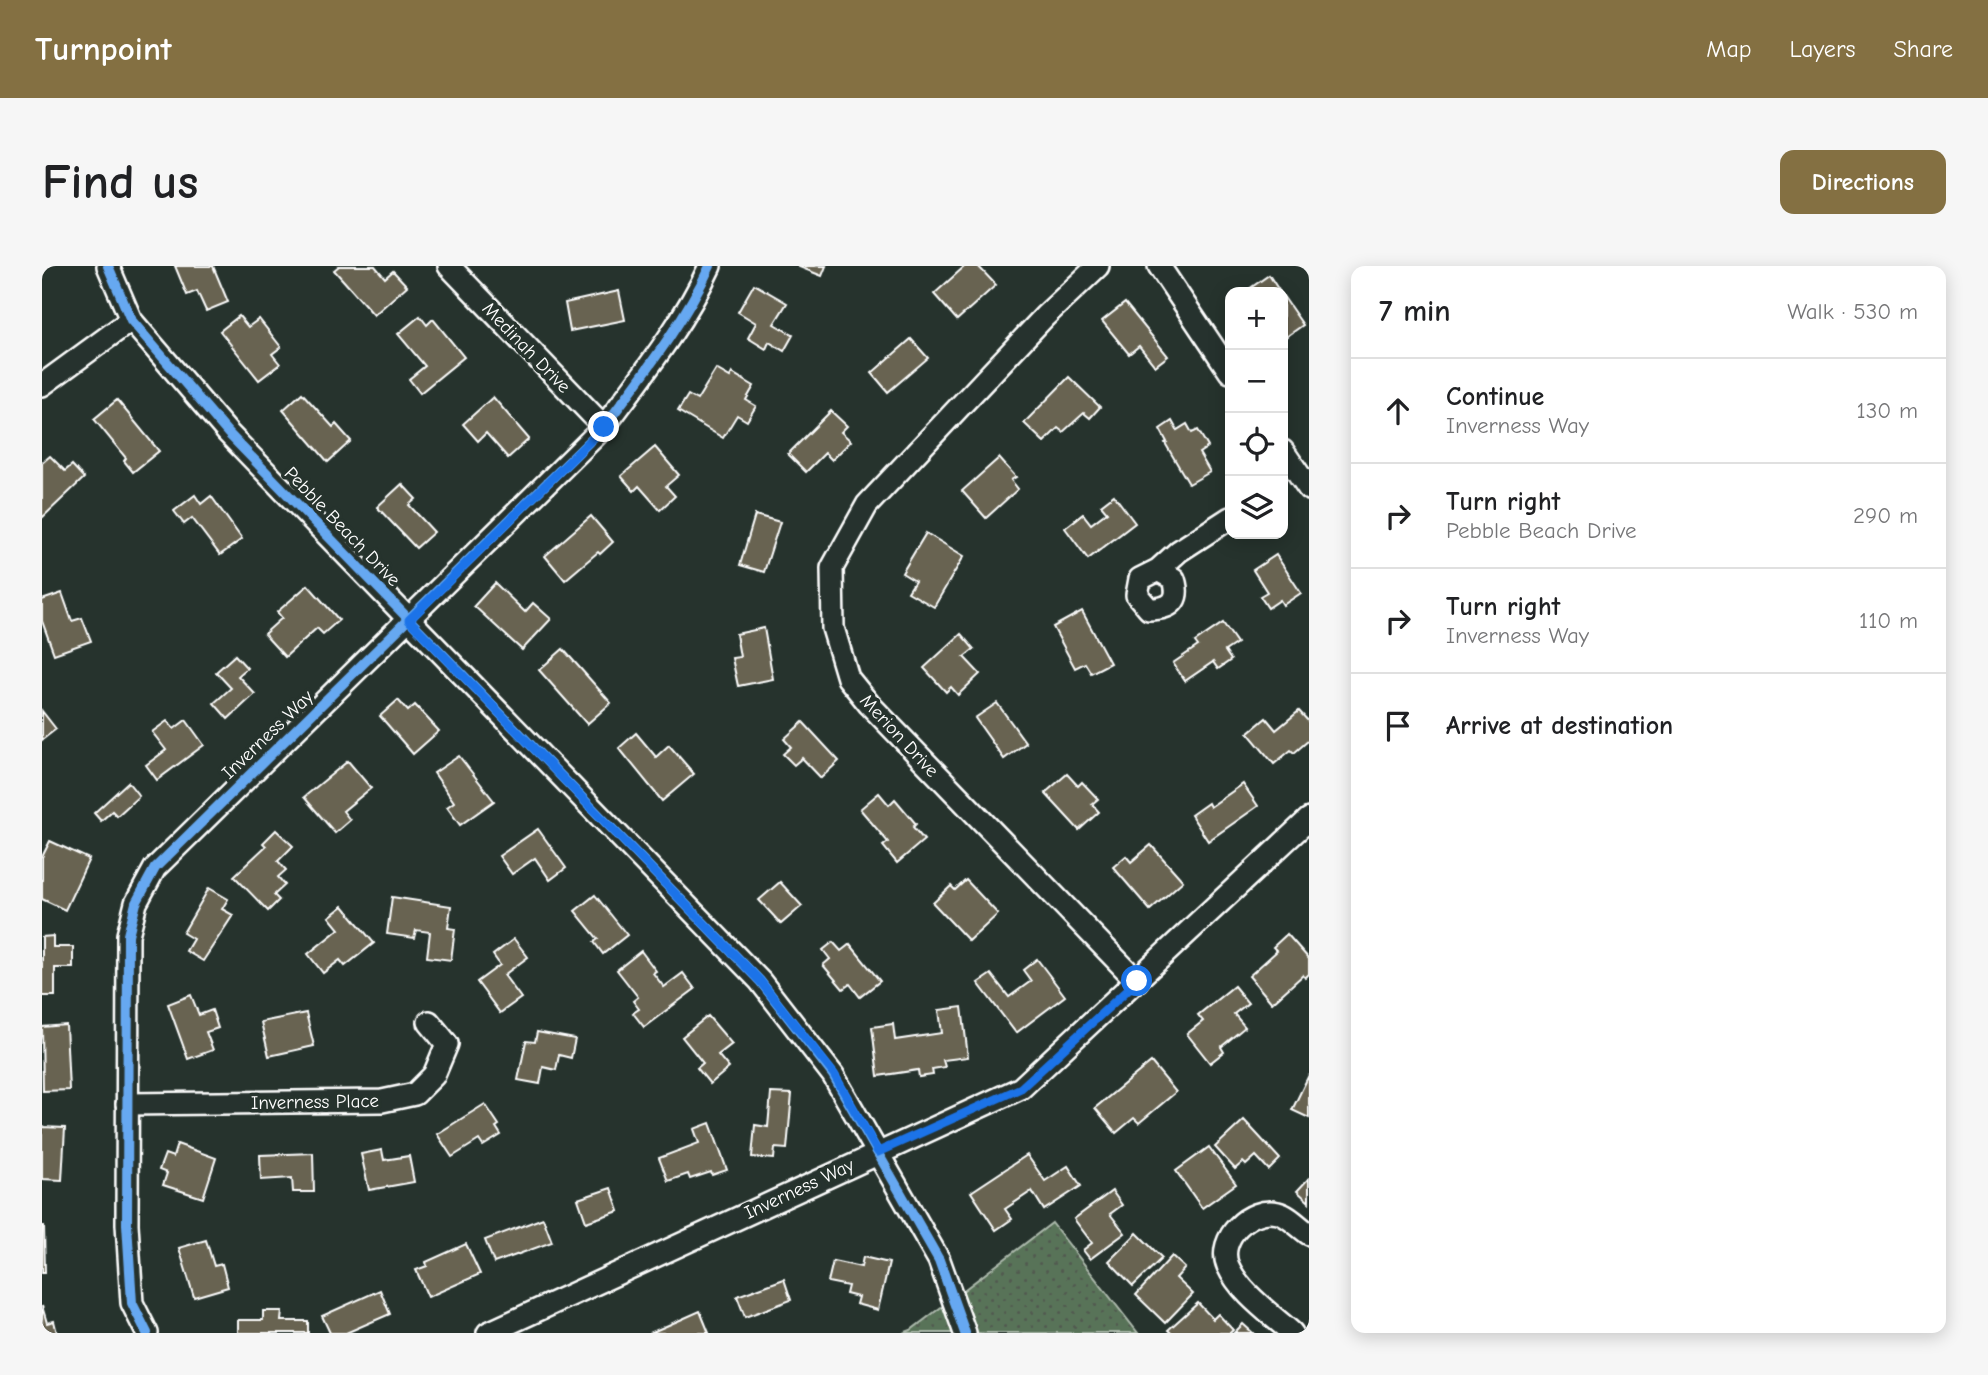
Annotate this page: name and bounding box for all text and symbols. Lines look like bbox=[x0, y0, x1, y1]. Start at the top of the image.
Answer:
text: Turnpoint bbox=[35, 30, 172, 68]
text: Map bbox=[1706, 35, 1752, 63]
text: Layers bbox=[1790, 35, 1855, 63]
text: Share bbox=[1893, 35, 1953, 63]
button: Directions bbox=[1780, 150, 1946, 214]
text: Find us bbox=[42, 154, 198, 210]
map controls bbox=[1225, 287, 1288, 539]
button: + bbox=[1225, 287, 1288, 350]
text: 7 min bbox=[1379, 294, 1451, 329]
street label: Medinah Drive bbox=[478, 298, 575, 398]
text: Walk · 530 m bbox=[1787, 298, 1918, 325]
button: − bbox=[1225, 350, 1288, 413]
text: Continue bbox=[1446, 382, 1544, 412]
icon: ahead bbox=[1379, 392, 1417, 430]
text: 130 m bbox=[1857, 397, 1918, 424]
route end bbox=[588, 411, 619, 442]
text: Inverness Way bbox=[1446, 412, 1589, 439]
button: locate bbox=[1225, 413, 1288, 476]
street label: Pebble Beach Drive bbox=[280, 462, 405, 591]
button: layers bbox=[1225, 476, 1288, 539]
text: Turn right bbox=[1446, 487, 1560, 517]
icon: right bbox=[1379, 497, 1417, 535]
text: 290 m bbox=[1853, 502, 1918, 529]
text: Pebble Beach Drive bbox=[1446, 517, 1637, 544]
text: Turn right bbox=[1446, 592, 1560, 622]
icon: right bbox=[1379, 602, 1417, 640]
text: 110 m bbox=[1859, 607, 1918, 634]
text: Inverness Way bbox=[1446, 622, 1589, 649]
street label: Inverness Way bbox=[218, 685, 318, 784]
street label: Merion Drive bbox=[855, 690, 943, 782]
icon: arrive bbox=[1379, 707, 1417, 745]
text: Arrive at destination bbox=[1446, 711, 1673, 741]
route start bbox=[1121, 965, 1152, 996]
street label: Inverness Place bbox=[251, 1090, 379, 1114]
street label: Inverness Way bbox=[741, 1154, 858, 1224]

